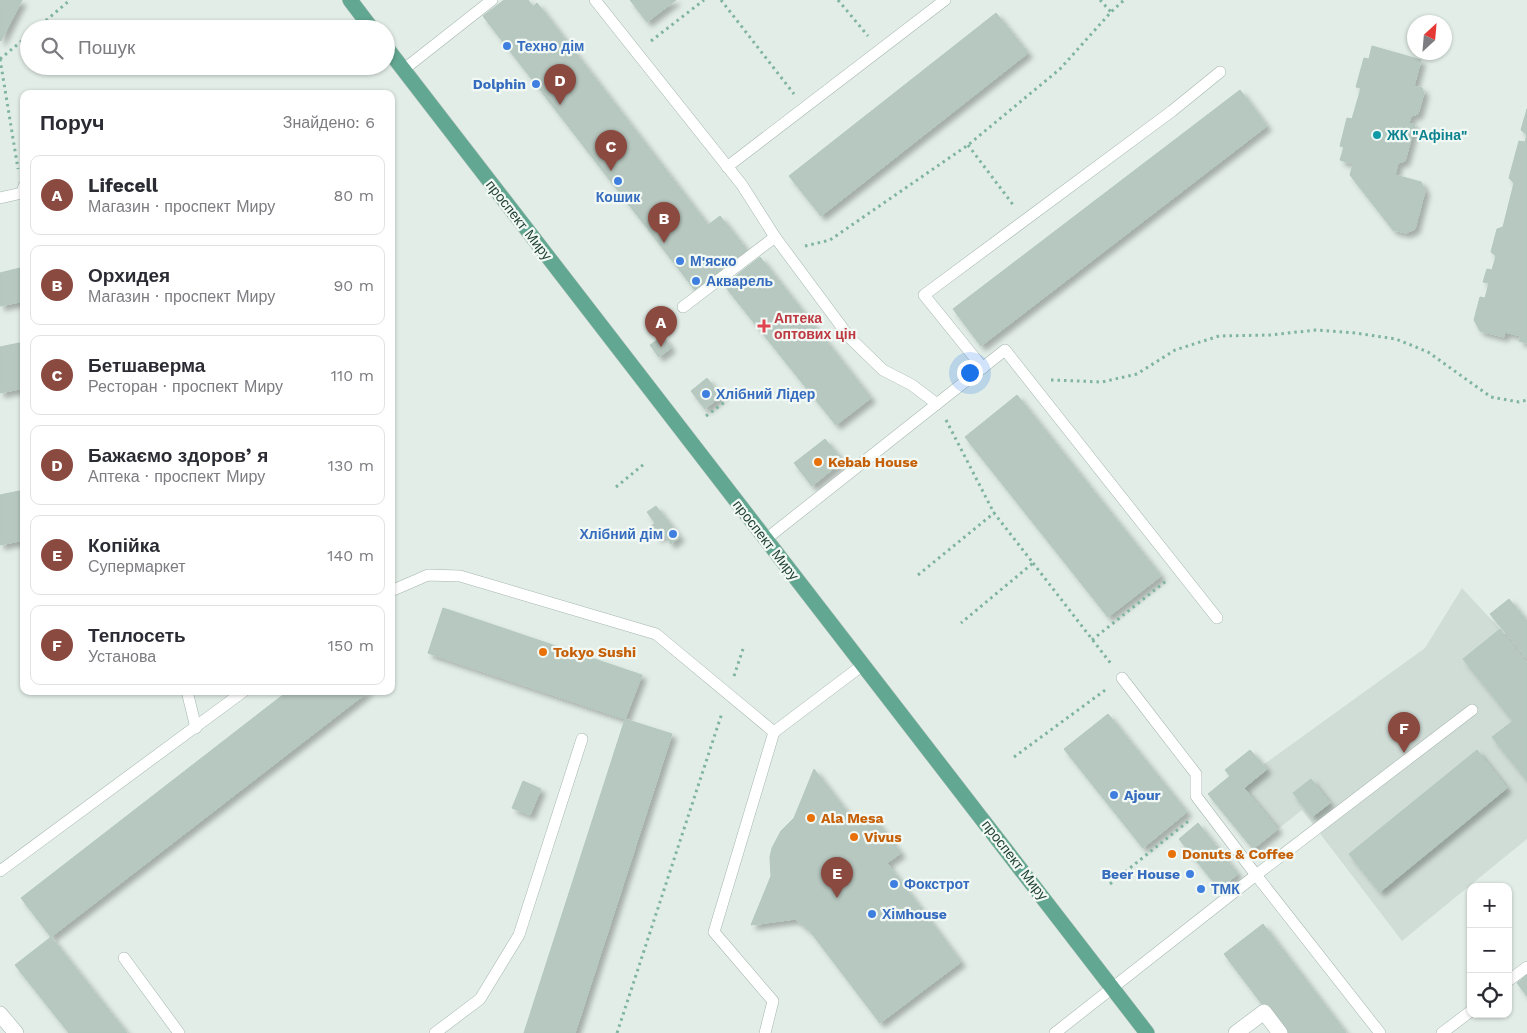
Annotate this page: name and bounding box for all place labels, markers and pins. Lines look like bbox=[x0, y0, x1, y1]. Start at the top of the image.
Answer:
place label: Техно дім bbox=[517, 38, 584, 54]
marker: Техно дім bbox=[501, 40, 513, 52]
pin: D bbox=[544, 64, 576, 105]
place label: Dolphin bbox=[473, 76, 526, 92]
marker: Dolphin bbox=[530, 78, 542, 90]
place label: ЖК "Афіна" bbox=[1386, 127, 1467, 143]
marker: ЖК "Афіна" bbox=[1371, 129, 1383, 141]
pin: C bbox=[595, 130, 627, 171]
marker: Кошик bbox=[612, 175, 624, 187]
place label: Кошик bbox=[596, 189, 641, 205]
pin: B bbox=[648, 202, 680, 243]
place label: М'яско bbox=[690, 253, 737, 269]
marker: М'яско bbox=[674, 255, 686, 267]
place label: Акварель bbox=[706, 273, 774, 289]
marker: Акварель bbox=[690, 275, 702, 287]
pin: A bbox=[645, 306, 677, 347]
place label: Аптека оптових цін bbox=[774, 310, 856, 342]
marker: Аптека оптових цін bbox=[758, 320, 770, 332]
place label: Хлібний Лідер bbox=[716, 386, 815, 402]
marker: Хлібний Лідер bbox=[700, 388, 712, 400]
place label: Kebab House bbox=[828, 454, 918, 470]
marker: Kebab House bbox=[812, 456, 824, 468]
place label: Хлібний дім bbox=[579, 526, 663, 542]
marker: Хлібний дім bbox=[667, 528, 679, 540]
place label: Tokyo Sushi bbox=[553, 644, 636, 660]
marker: Tokyo Sushi bbox=[537, 646, 549, 658]
pin: F bbox=[1388, 712, 1420, 753]
place label: Ajour bbox=[1124, 787, 1161, 803]
marker: Ajour bbox=[1108, 789, 1120, 801]
place label: Ala Mesa bbox=[821, 810, 884, 826]
marker: Ala Mesa bbox=[805, 812, 817, 824]
place label: Vivus bbox=[864, 829, 902, 845]
marker: Vivus bbox=[848, 831, 860, 843]
place label: Donuts & Coffee bbox=[1182, 846, 1294, 862]
marker: Donuts & Coffee bbox=[1166, 848, 1178, 860]
pin: E bbox=[821, 857, 853, 898]
place label: Beer House bbox=[1101, 866, 1180, 882]
marker: Beer House bbox=[1184, 868, 1196, 880]
place label: Фокстрот bbox=[904, 876, 970, 892]
marker: Фокстрот bbox=[888, 878, 900, 890]
place label: ТМК bbox=[1211, 881, 1240, 897]
marker: ТМК bbox=[1195, 883, 1207, 895]
place label: Хімhouse bbox=[882, 906, 947, 922]
marker: Хімhouse bbox=[866, 908, 878, 920]

